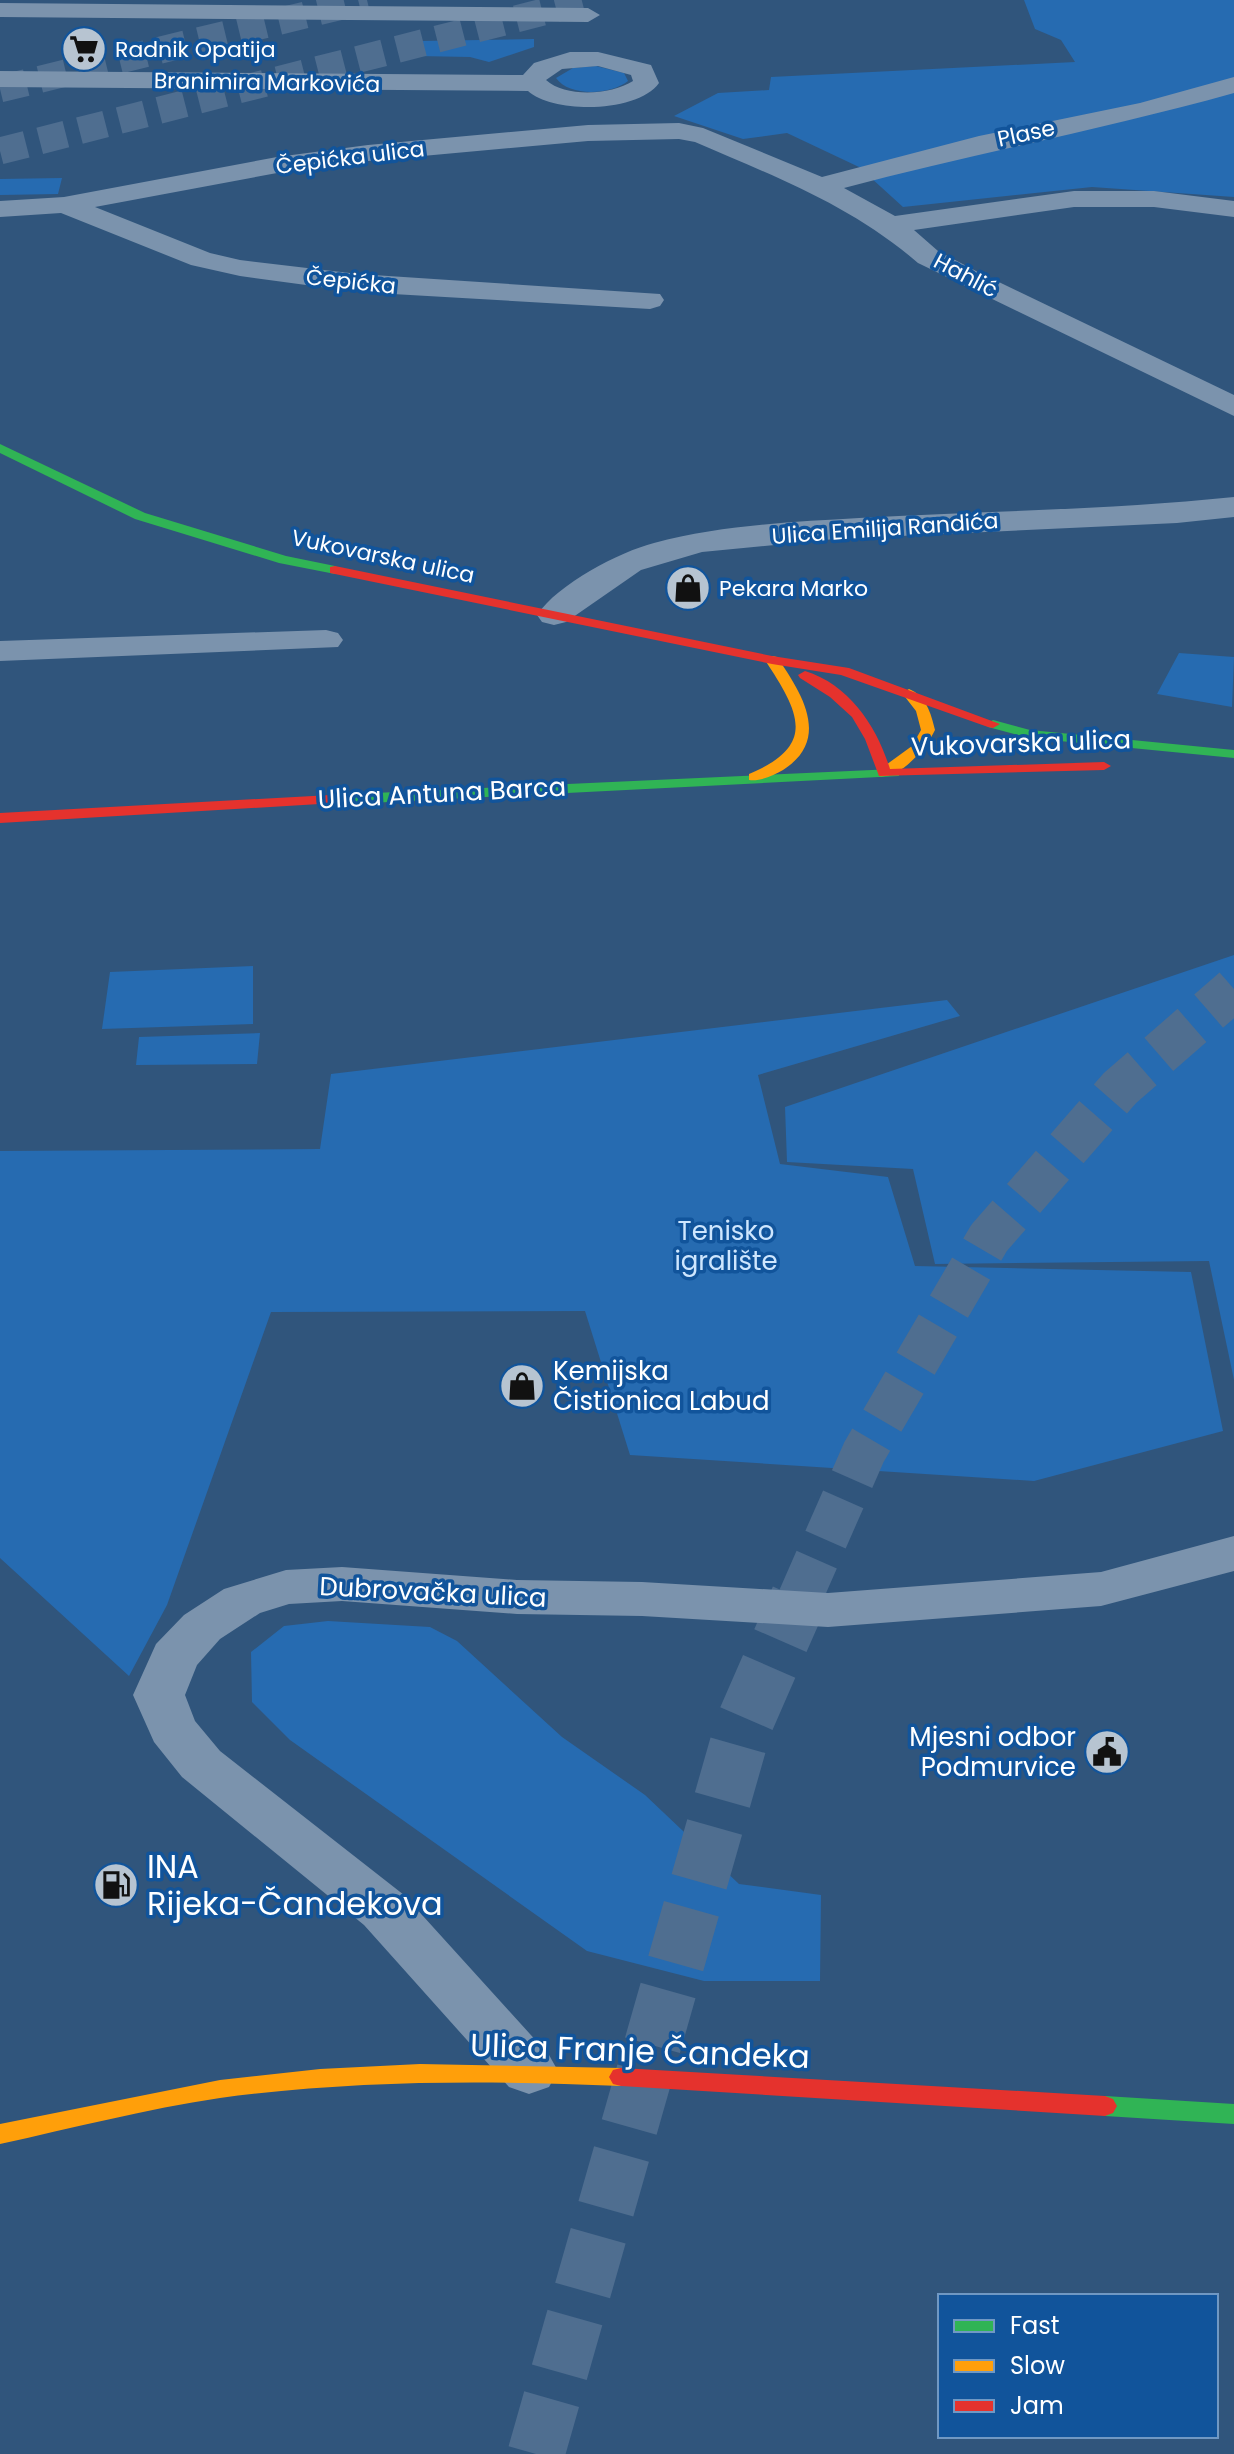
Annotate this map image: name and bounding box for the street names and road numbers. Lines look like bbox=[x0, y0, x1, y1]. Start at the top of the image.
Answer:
street label: Branimira Markovića bbox=[153, 65, 380, 100]
street label: Plase bbox=[994, 112, 1058, 155]
street label: Čepićka ulica bbox=[274, 133, 426, 182]
street label: Hahlić bbox=[928, 246, 1003, 305]
street label: Čepićka bbox=[304, 261, 398, 302]
street label: Ulica Emilija Randića bbox=[771, 505, 999, 552]
street label: Vukovarska ulica bbox=[288, 522, 477, 591]
street label: Vukovarska ulica bbox=[910, 721, 1132, 765]
street label: Ulica Antuna Barca bbox=[317, 769, 567, 817]
street label: Dubrovačka ulica bbox=[318, 1568, 548, 1616]
street label: Ulica Franje Čandeka bbox=[469, 2022, 811, 2079]

